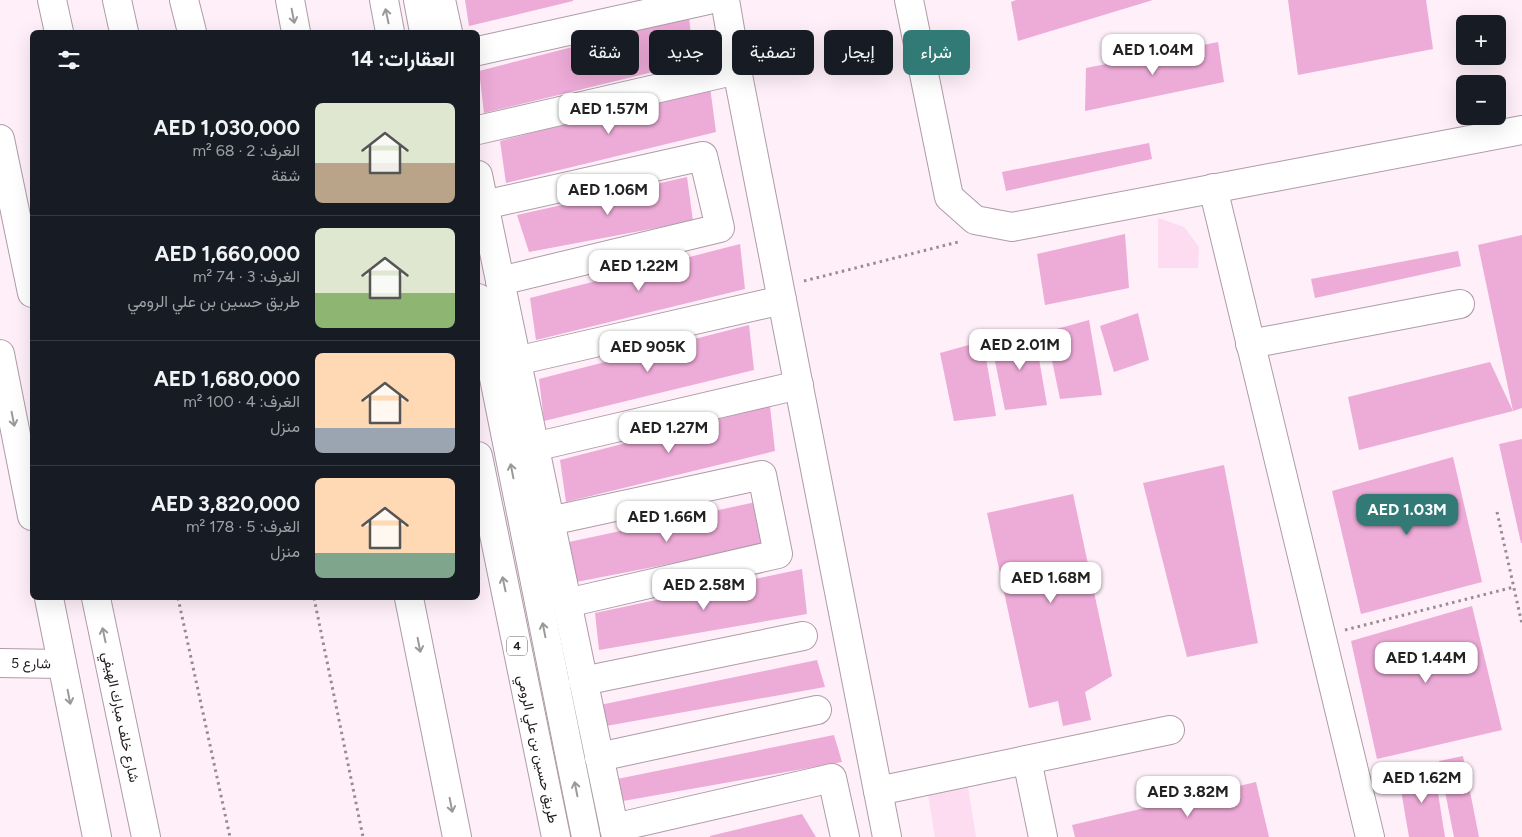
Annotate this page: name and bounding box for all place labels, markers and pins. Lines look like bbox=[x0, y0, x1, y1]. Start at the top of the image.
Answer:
pin: AED 1.04M bbox=[1096, 34, 1210, 76]
pin: AED 1.57M bbox=[552, 92, 666, 135]
pin: AED 1.06M bbox=[551, 174, 665, 216]
pin: AED 1.22M bbox=[582, 250, 696, 292]
pin: AED 2.01M bbox=[963, 328, 1077, 371]
pin: AED 905K bbox=[596, 330, 700, 373]
pin: AED 1.27M bbox=[612, 412, 726, 454]
pin: AED 1.03M bbox=[1350, 494, 1464, 536]
pin: AED 1.66M bbox=[610, 500, 724, 543]
pin: AED 1.68M bbox=[994, 562, 1108, 604]
pin: AED 2.58M bbox=[647, 568, 761, 611]
pin: AED 1.44M bbox=[1369, 642, 1483, 684]
pin: AED 1.62M bbox=[1365, 762, 1479, 804]
pin: AED 3.82M bbox=[1131, 776, 1245, 818]

